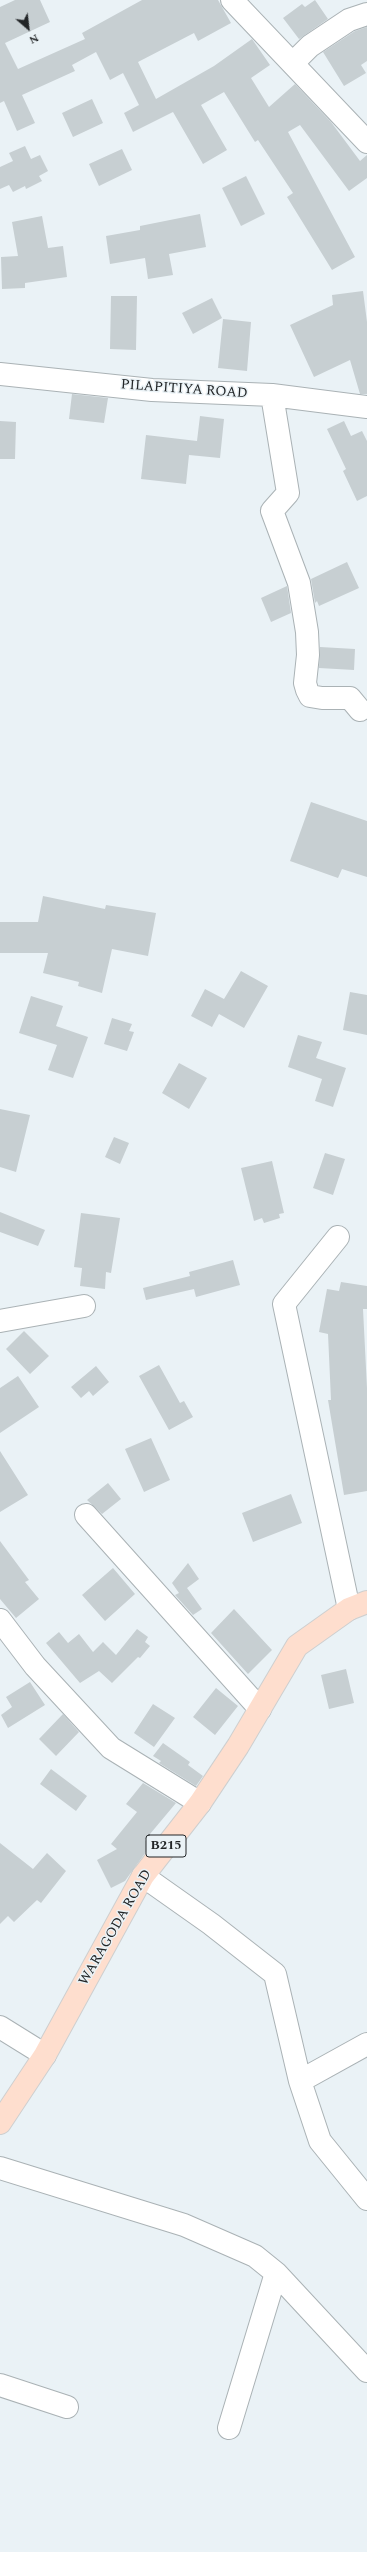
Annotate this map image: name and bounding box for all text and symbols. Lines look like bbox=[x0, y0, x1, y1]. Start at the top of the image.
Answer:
north arrow bbox=[8, 8, 48, 48]
text: N bbox=[26, 29, 42, 49]
street label: PILAPITIYA ROAD bbox=[120, 377, 248, 403]
road number: B215 bbox=[146, 1835, 186, 1857]
street label: WARAGODA ROAD bbox=[76, 1867, 156, 1989]

